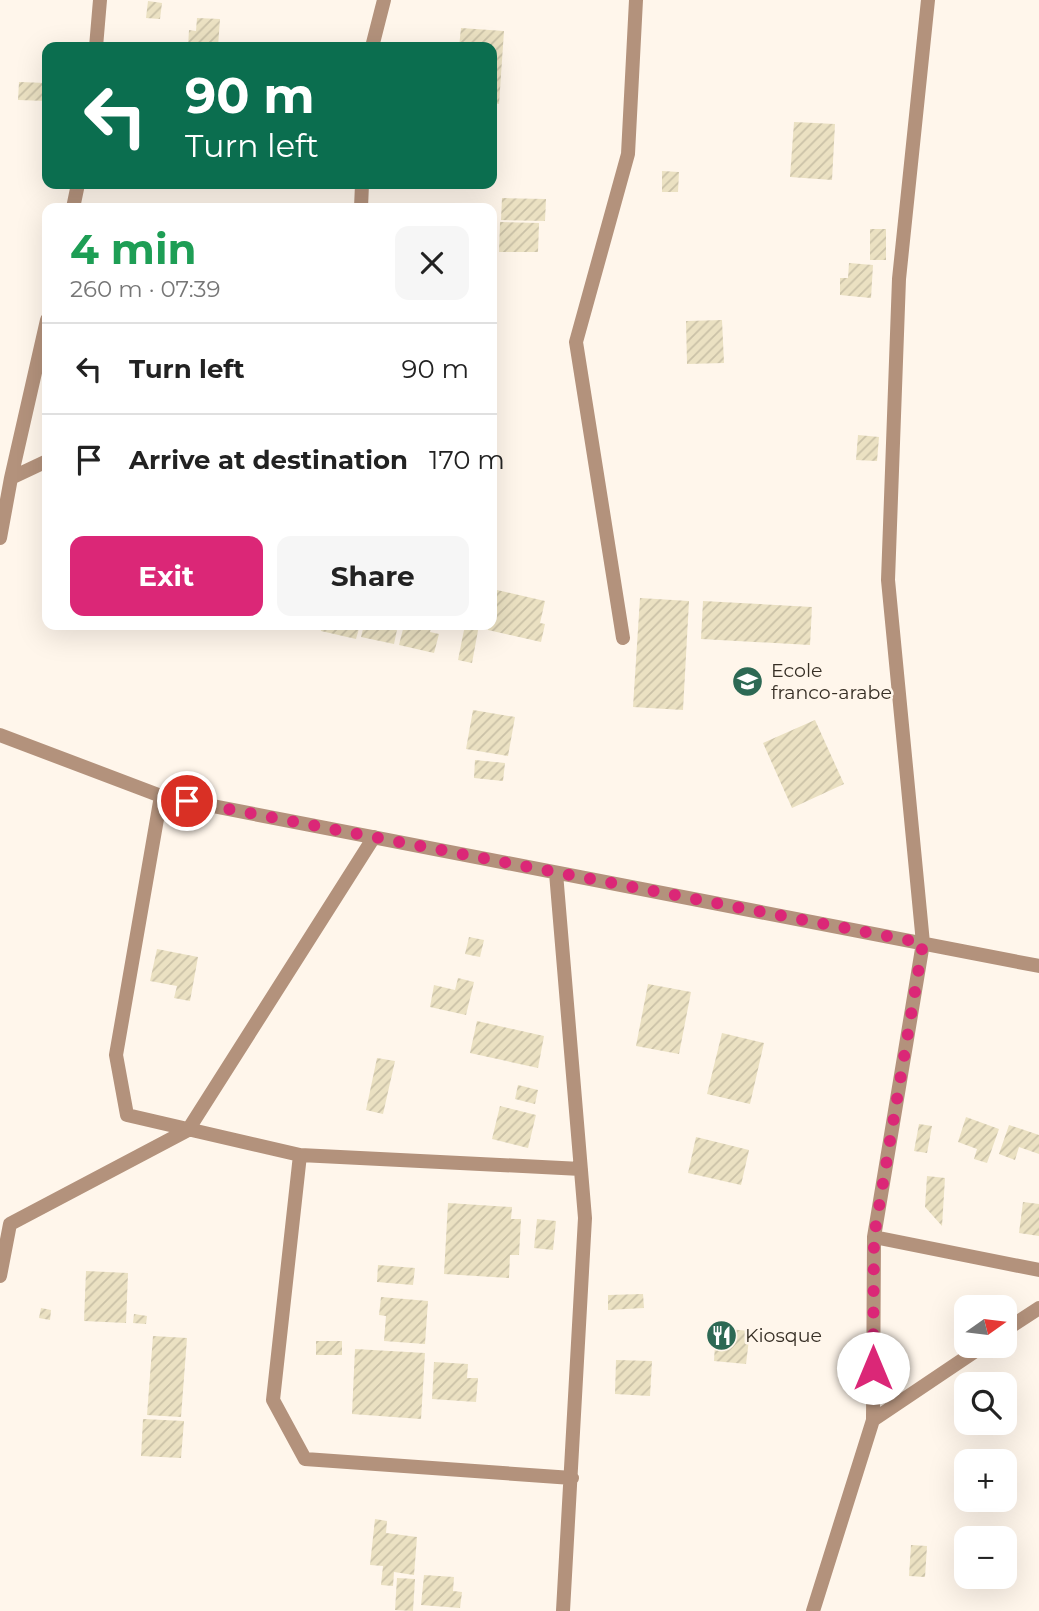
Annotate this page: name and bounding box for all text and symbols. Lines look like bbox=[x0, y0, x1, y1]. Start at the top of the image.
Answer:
text: 90 m bbox=[185, 66, 315, 125]
icon: left bbox=[70, 70, 161, 161]
text: Turn left bbox=[185, 126, 319, 165]
text: 4 min bbox=[70, 223, 197, 275]
button: close bbox=[395, 226, 469, 300]
text: 260 m · 07:39 bbox=[70, 275, 221, 303]
icon: left bbox=[70, 350, 108, 388]
text: Turn left bbox=[129, 353, 245, 385]
text: 90 m bbox=[402, 353, 469, 385]
icon: arrive bbox=[70, 441, 108, 479]
text: Arrive at destination bbox=[129, 444, 408, 476]
text: 170 m bbox=[429, 444, 505, 476]
button: Exit bbox=[70, 536, 263, 616]
button: Share bbox=[277, 536, 469, 616]
place label: Ecole franco-arabe bbox=[771, 659, 892, 704]
school or university icon: Ecole franco-arabe bbox=[731, 664, 765, 698]
pin bbox=[157, 771, 217, 831]
icon: arrive bbox=[168, 782, 206, 820]
north arrow bbox=[954, 1295, 1017, 1358]
map controls bbox=[954, 1295, 1017, 1589]
restaurant icon: Kiosque bbox=[705, 1318, 739, 1352]
place label: Kiosque bbox=[745, 1324, 822, 1347]
position arrow bbox=[836, 1331, 910, 1405]
button: search bbox=[954, 1372, 1017, 1435]
button: + bbox=[954, 1449, 1017, 1512]
button: − bbox=[954, 1526, 1017, 1589]

